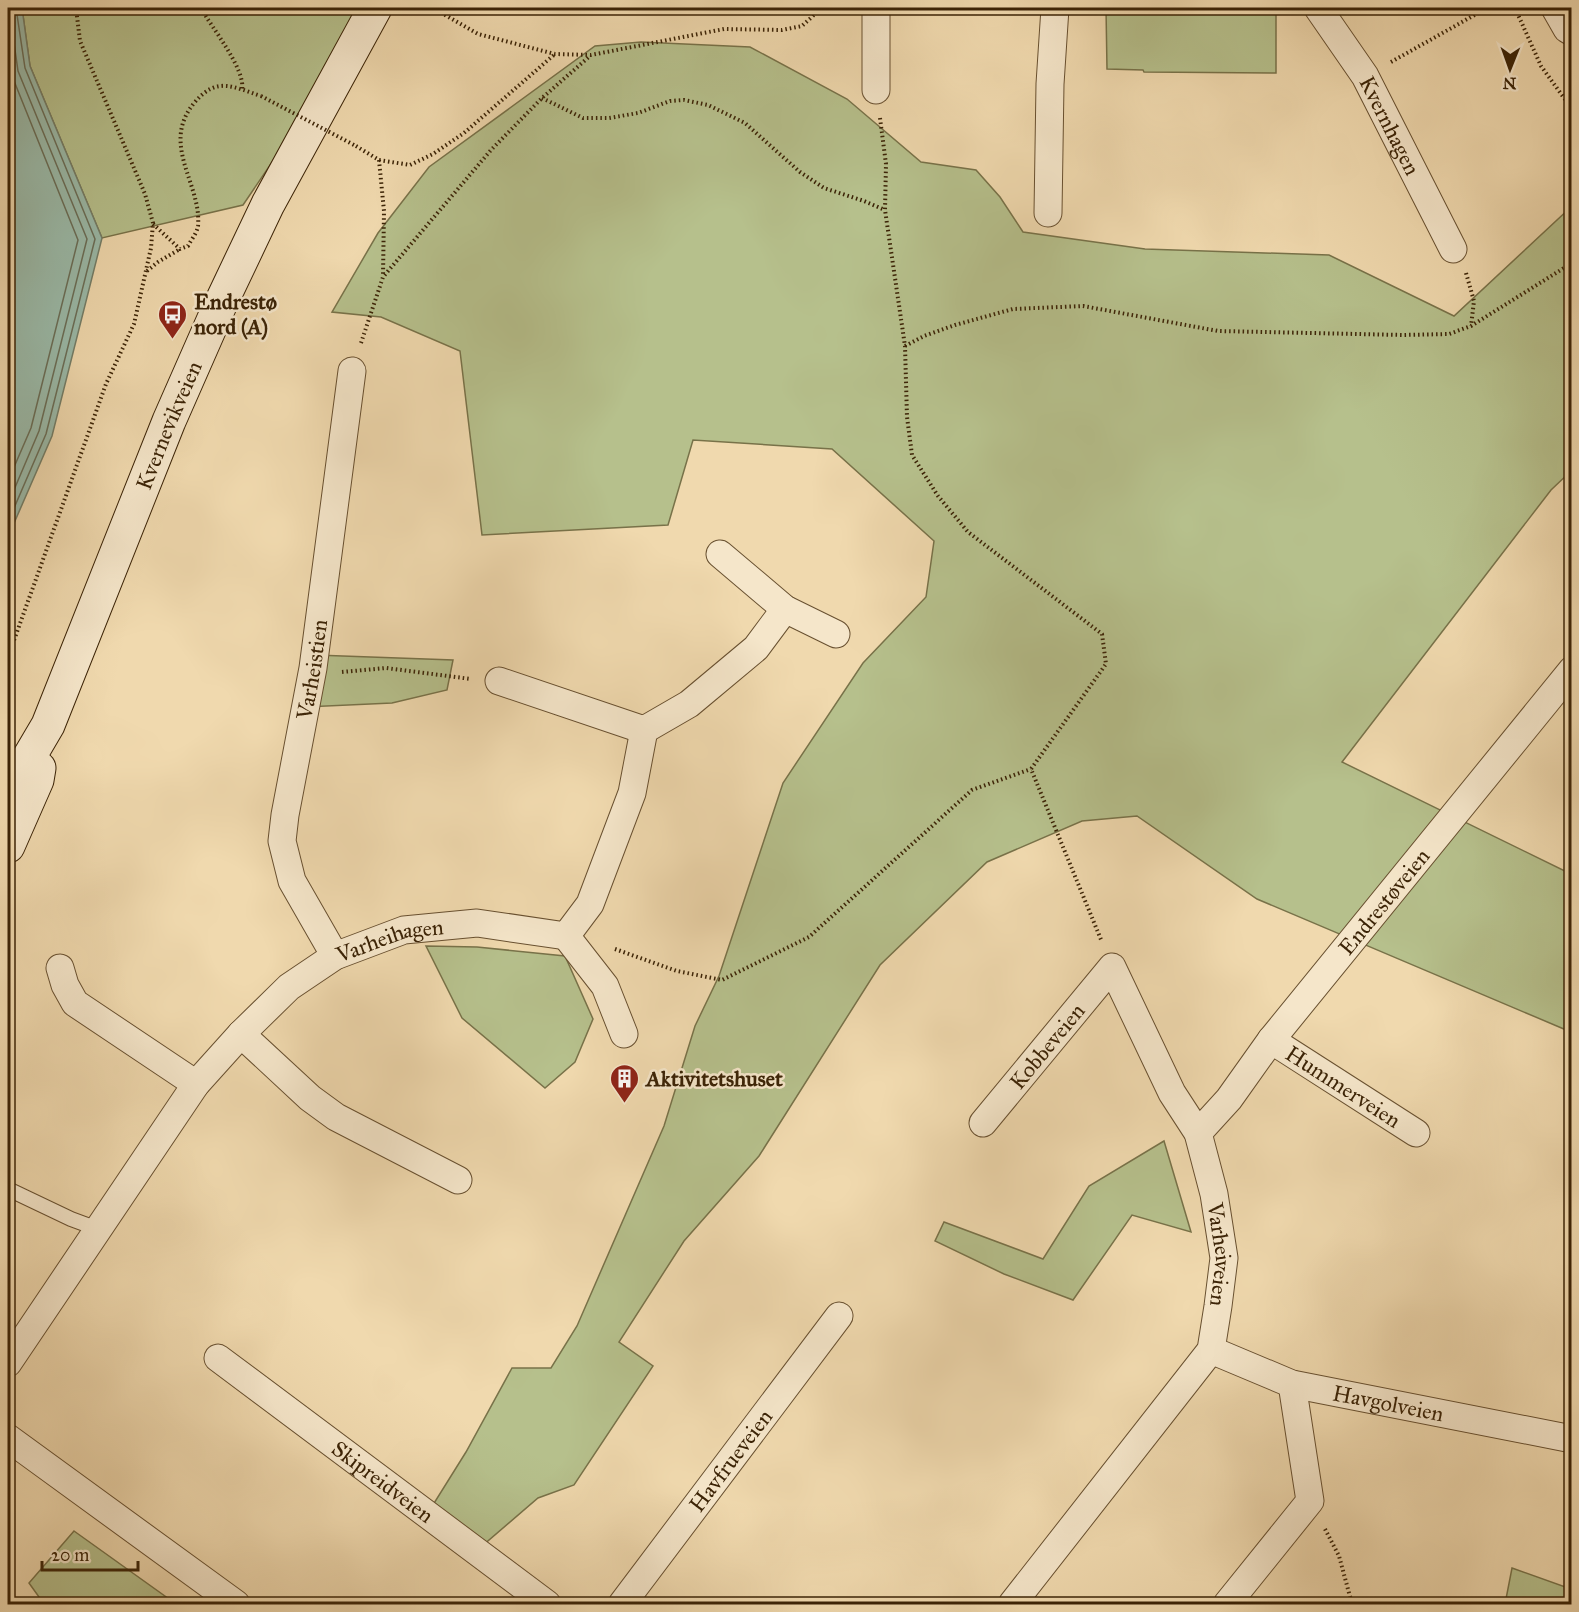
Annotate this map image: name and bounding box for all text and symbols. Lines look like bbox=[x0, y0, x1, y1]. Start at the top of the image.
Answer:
north arrow bbox=[1480, 39, 1540, 99]
street label: Kvernhagen bbox=[1354, 71, 1426, 179]
text: N bbox=[1502, 74, 1517, 93]
place label: Endrestø nord (A) bbox=[194, 288, 277, 340]
bus stop icon: Endrestø nord (A) bbox=[157, 298, 189, 340]
street label: Kvernevikveien bbox=[130, 357, 207, 493]
street label: Varheistien bbox=[290, 617, 333, 723]
street label: Endrestøveien bbox=[1332, 843, 1435, 960]
street label: Varheihagen bbox=[331, 913, 445, 968]
street label: Kobbeveien bbox=[1003, 997, 1090, 1094]
street label: Hummerveien bbox=[1281, 1040, 1406, 1133]
building icon: Aktivitetshuset bbox=[609, 1062, 641, 1104]
place label: Aktivitetshuset bbox=[644, 1065, 783, 1092]
street label: Varheiveien bbox=[1202, 1200, 1238, 1308]
street label: Havgolveien bbox=[1331, 1379, 1446, 1427]
street label: Havfrueveien bbox=[683, 1403, 778, 1517]
street label: Skipreidveien bbox=[327, 1434, 439, 1528]
scale bar bbox=[42, 1534, 138, 1572]
text: 20 m bbox=[51, 1544, 89, 1566]

